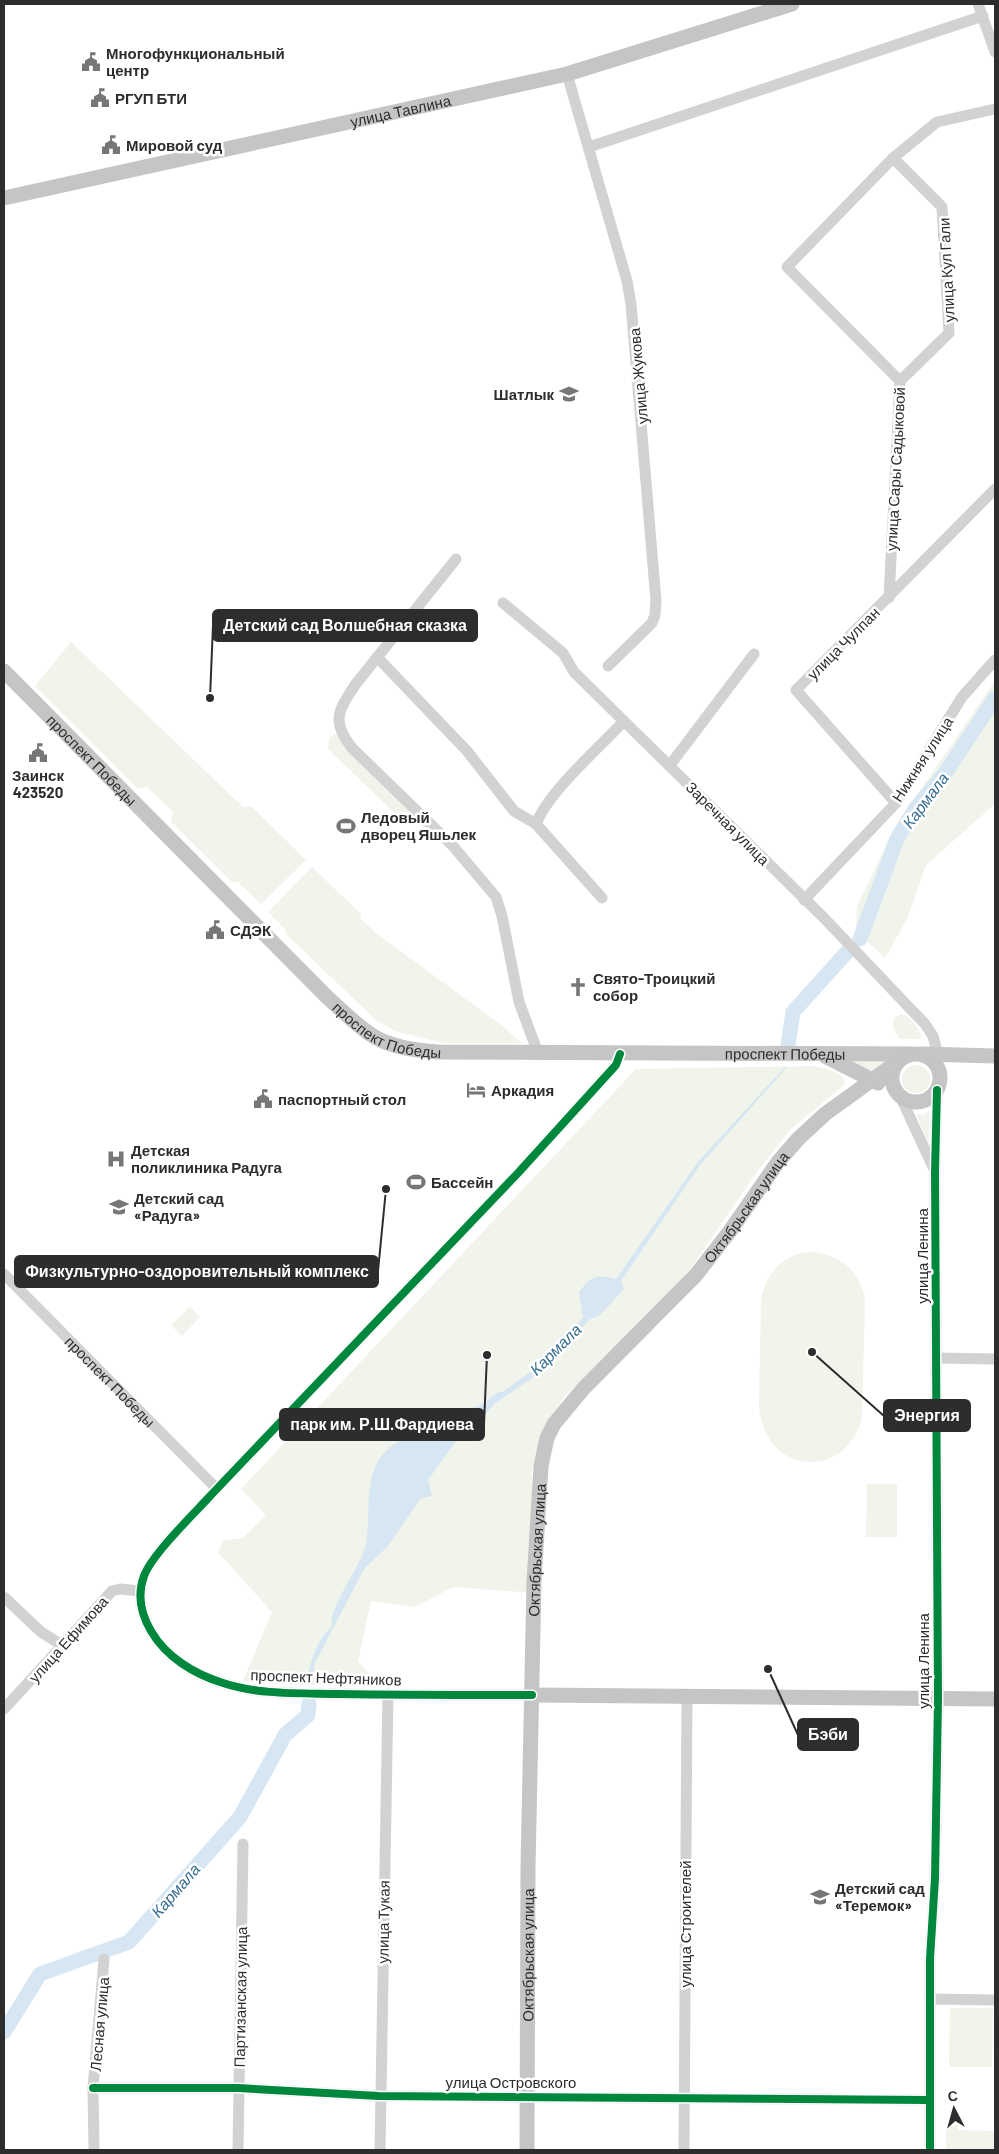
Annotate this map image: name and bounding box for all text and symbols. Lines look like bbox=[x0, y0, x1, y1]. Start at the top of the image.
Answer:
place label: Многофункциональный центр bbox=[106, 44, 285, 79]
public building icon: Многофункциональный центр bbox=[80, 51, 102, 73]
public building icon: РГУП БТИ bbox=[89, 87, 111, 109]
place label: РГУП БТИ bbox=[115, 89, 187, 107]
street label: улица Тавлина bbox=[348, 91, 453, 130]
public building icon: Мировой суд bbox=[100, 134, 122, 156]
place label: Мировой суд bbox=[126, 136, 223, 154]
street label: улица Кул Гали bbox=[934, 217, 958, 323]
street label: улица Жукова bbox=[625, 326, 651, 425]
school or university icon: Шатлык bbox=[558, 383, 580, 405]
place label: Шатлык bbox=[494, 385, 554, 403]
street label: улица Сары Садыковой bbox=[882, 387, 908, 551]
street label: улица Чулпан bbox=[803, 603, 883, 683]
callout: Детский сад Волшебная сказка bbox=[213, 610, 477, 641]
text: Детский сад Волшебная сказка bbox=[223, 615, 467, 634]
street label: проспект Победы bbox=[43, 711, 141, 809]
street label: Нижняя улица bbox=[888, 712, 957, 805]
public building icon: Заинск 423520 bbox=[27, 742, 49, 764]
place label: Заинск 423520 bbox=[12, 766, 64, 801]
water label: Кармала bbox=[898, 768, 952, 832]
street label: Заречная улица bbox=[683, 778, 774, 869]
place label: Ледовый дворец Яшьлек bbox=[361, 808, 477, 843]
sports icon: Ледовый дворец Яшьлек bbox=[335, 815, 357, 837]
public building icon: СДЭК bbox=[204, 919, 226, 941]
place label: СДЭК bbox=[230, 921, 272, 939]
place label: Свято-Троицкий собор bbox=[593, 969, 715, 1004]
church icon: Свято-Троицкий собор bbox=[567, 976, 589, 998]
street label: проспект Победы bbox=[329, 998, 442, 1061]
street label: проспект Победы bbox=[725, 1044, 845, 1063]
hotel icon: Аркадия bbox=[465, 1079, 487, 1101]
place label: Аркадия bbox=[491, 1081, 554, 1099]
public building icon: паспортный стол bbox=[252, 1088, 274, 1110]
place label: паспортный стол bbox=[278, 1090, 406, 1108]
place label: Детская поликлиника Радуга bbox=[131, 1141, 283, 1176]
street label: Октябрьская улица bbox=[700, 1147, 793, 1266]
hospital icon: Детская поликлиника Радуга bbox=[105, 1148, 127, 1170]
sports icon: Бассейн bbox=[405, 1171, 427, 1193]
place label: Бассейн bbox=[431, 1173, 493, 1191]
place label: Детский сад «Радуга» bbox=[134, 1189, 224, 1224]
school or university icon: Детский сад «Радуга» bbox=[108, 1196, 130, 1218]
street label: улица Ленина bbox=[913, 1207, 931, 1304]
callout: Физкультурно-оздоровительный комплекс bbox=[15, 1256, 378, 1287]
text: Физкультурно-оздоровительный комплекс bbox=[25, 1261, 369, 1280]
water label: Кармала bbox=[525, 1319, 585, 1379]
street label: проспект Победы bbox=[61, 1332, 159, 1430]
callout: Энергия bbox=[884, 1400, 970, 1431]
text: Энергия bbox=[894, 1405, 960, 1424]
callout: парк им. Р.Ш.Фардиева bbox=[280, 1409, 484, 1440]
text: парк им. Р.Ш.Фардиева bbox=[290, 1414, 474, 1433]
street label: Октябрьская улица bbox=[524, 1482, 549, 1617]
street label: улица Ефимова bbox=[25, 1592, 112, 1686]
street label: улица Ленина bbox=[914, 1612, 932, 1709]
street label: проспект Нефтяников bbox=[250, 1665, 402, 1689]
callout: Бэби bbox=[798, 1719, 858, 1750]
text: Бэби bbox=[808, 1724, 848, 1743]
water label: Кармала bbox=[147, 1859, 203, 1921]
street label: улица Строителей bbox=[676, 1860, 694, 1988]
place label: Детский сад «Теремок» bbox=[835, 1879, 925, 1914]
street label: улица Тукая bbox=[373, 1880, 393, 1964]
school or university icon: Детский сад «Теремок» bbox=[809, 1886, 831, 1908]
street label: Октябрьская улица bbox=[518, 1888, 537, 2022]
street label: Партизанская улица bbox=[230, 1926, 250, 2068]
street label: Лесная улица bbox=[86, 1975, 112, 2072]
street label: улица Островского bbox=[446, 2073, 576, 2091]
north arrow bbox=[929, 2084, 979, 2134]
text: С bbox=[947, 2087, 959, 2105]

